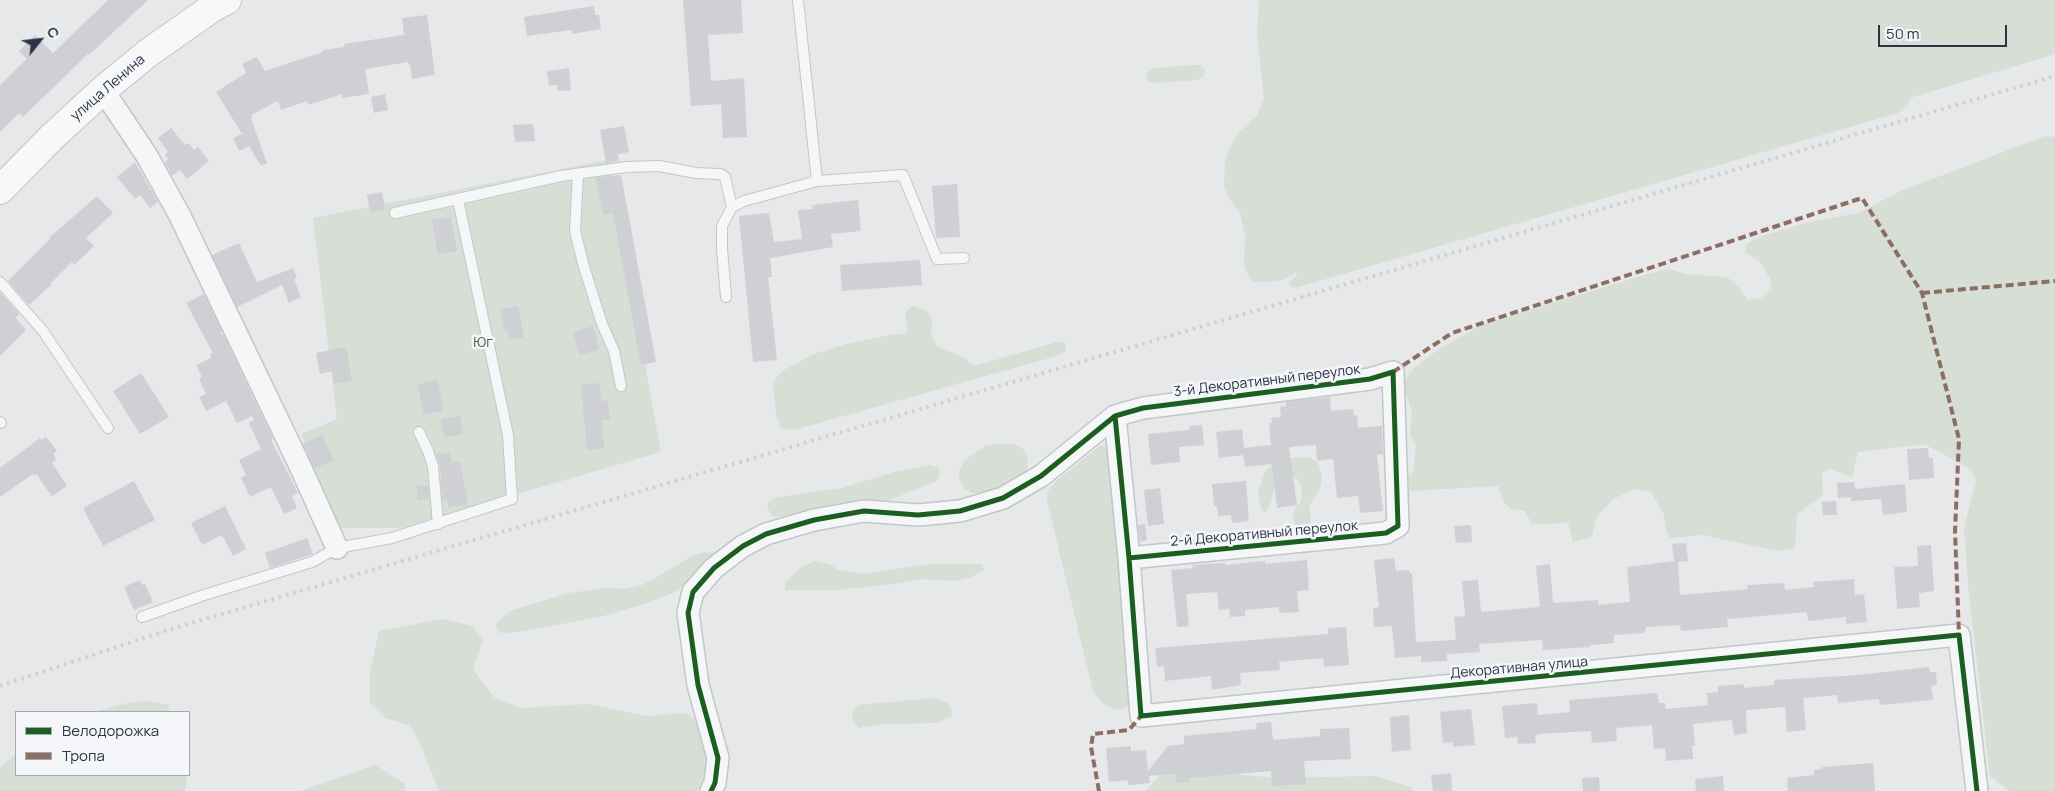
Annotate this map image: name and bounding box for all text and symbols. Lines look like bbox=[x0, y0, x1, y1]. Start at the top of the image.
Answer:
north arrow bbox=[15, 15, 65, 65]
scale bar bbox=[1880, 15, 2009, 47]
text: С bbox=[43, 23, 64, 42]
text: 50 m bbox=[1886, 23, 1920, 44]
street label: улица Ленина bbox=[68, 51, 148, 125]
park label: Юг bbox=[473, 335, 493, 351]
street label: 3-й Декоративный переулок bbox=[1173, 361, 1361, 401]
street label: 2-й Декоративный переулок bbox=[1170, 517, 1358, 551]
street label: Декоративная улица bbox=[1449, 654, 1589, 682]
legend bbox=[15, 711, 190, 776]
text: Велодорожка bbox=[62, 720, 159, 741]
text: Тропа bbox=[62, 745, 105, 766]

